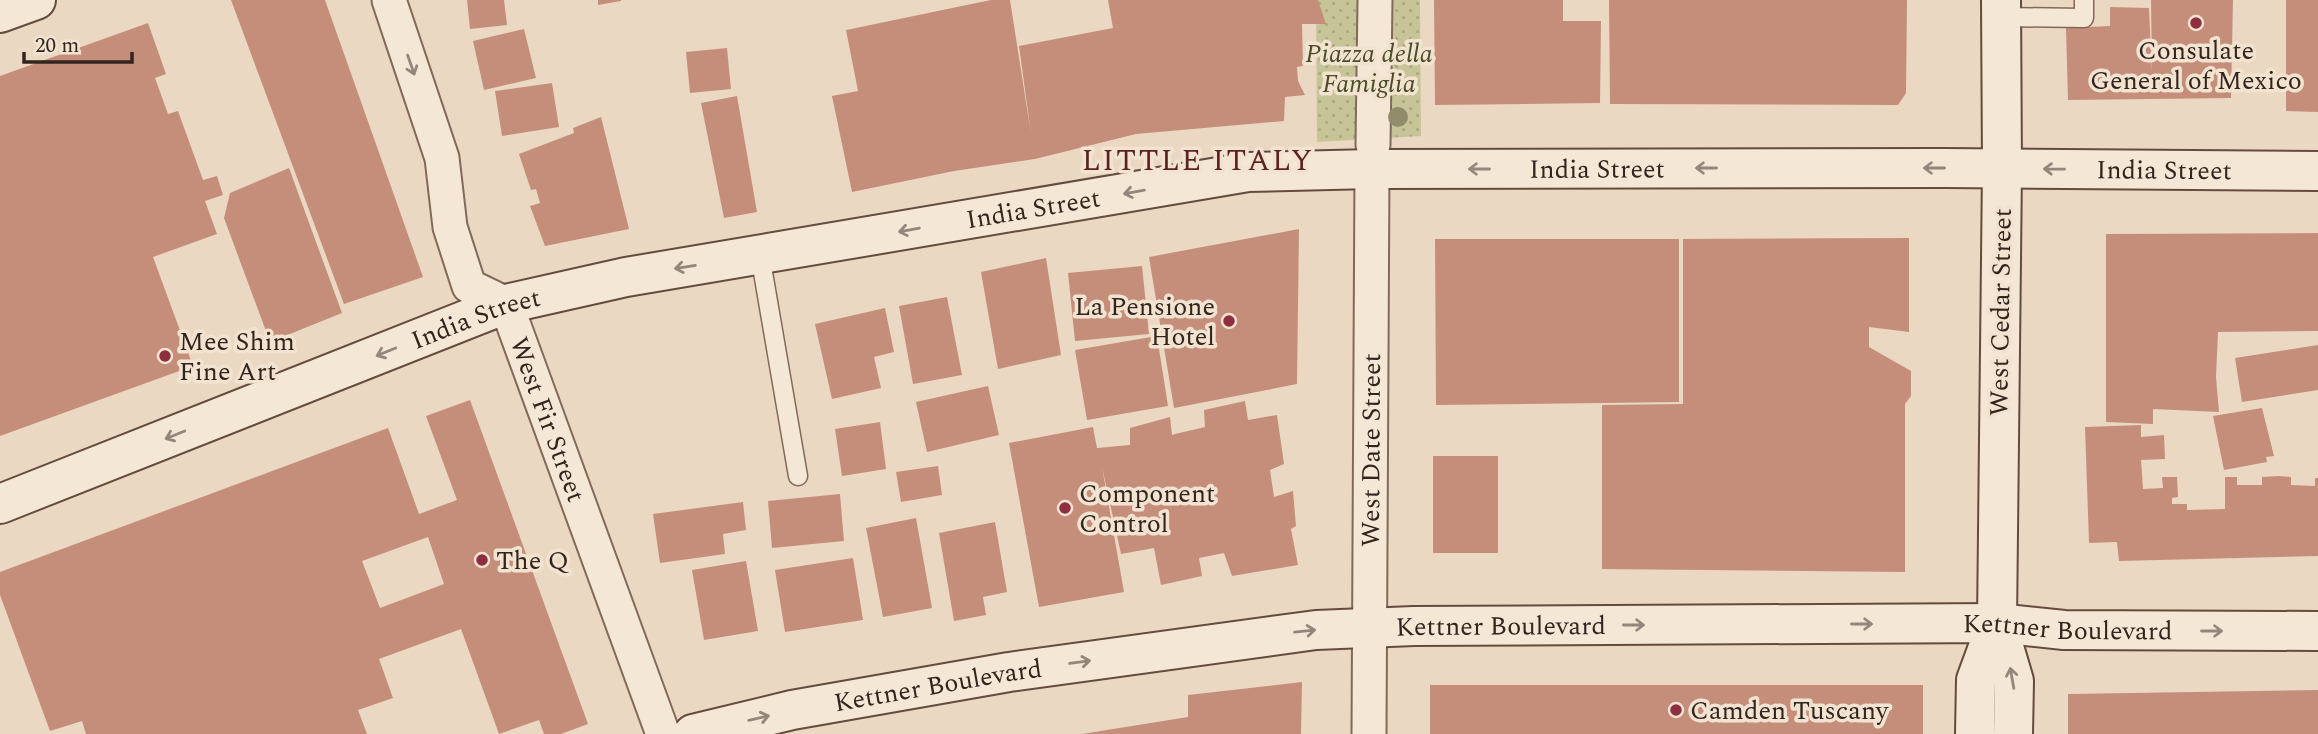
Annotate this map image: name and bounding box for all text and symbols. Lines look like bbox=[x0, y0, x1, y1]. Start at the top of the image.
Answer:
marker: Consulate General of Mexico bbox=[2188, 15, 2204, 31]
scale bar bbox=[24, 21, 133, 65]
text: 20 m bbox=[35, 30, 79, 62]
place label: Consulate General of Mexico bbox=[2090, 31, 2302, 101]
park label: Piazza della Famiglia bbox=[1305, 34, 1433, 104]
one-way arrow bbox=[406, 53, 418, 75]
district label: LITTLE ITALY bbox=[1082, 138, 1314, 184]
street label: India Street bbox=[1529, 149, 1665, 190]
street label: India Street bbox=[2096, 150, 2232, 191]
one-way arrow bbox=[1695, 161, 1718, 175]
one-way arrow bbox=[1922, 161, 1945, 175]
one-way arrow bbox=[1467, 162, 1490, 176]
one-way arrow bbox=[2043, 162, 2066, 176]
street label: India Street bbox=[963, 178, 1103, 240]
one-way arrow bbox=[1123, 186, 1146, 199]
street label: West Cedar Street bbox=[1979, 208, 2023, 416]
one-way arrow bbox=[898, 224, 921, 237]
one-way arrow bbox=[674, 261, 697, 274]
street label: India Street bbox=[405, 278, 544, 361]
place label: La Pensione Hotel bbox=[1074, 287, 1215, 357]
marker: La Pensione Hotel bbox=[1221, 313, 1237, 329]
place label: Mee Shim Fine Art bbox=[179, 322, 295, 392]
street label: West Fir Street bbox=[499, 331, 596, 508]
one-way arrow bbox=[376, 346, 398, 359]
marker: Mee Shim Fine Art bbox=[157, 348, 173, 364]
street label: West Date Street bbox=[1351, 353, 1392, 547]
one-way arrow bbox=[165, 430, 186, 443]
place label: Component Control bbox=[1079, 474, 1215, 544]
marker: Component Control bbox=[1057, 500, 1073, 516]
place label: The Q bbox=[496, 541, 569, 581]
marker: The Q bbox=[474, 552, 490, 568]
street label: Kettner Boulevard bbox=[1963, 604, 2173, 651]
street label: Kettner Boulevard bbox=[1395, 606, 1606, 648]
one-way arrow bbox=[1850, 617, 1873, 631]
one-way arrow bbox=[1622, 618, 1645, 632]
one-way arrow bbox=[1293, 624, 1316, 637]
one-way arrow bbox=[2200, 624, 2223, 638]
street label: Kettner Boulevard bbox=[831, 649, 1045, 723]
one-way arrow bbox=[1068, 655, 1090, 668]
one-way arrow bbox=[2004, 667, 2018, 690]
place label: Camden Tuscany bbox=[1690, 691, 1890, 731]
marker: Camden Tuscany bbox=[1668, 702, 1684, 718]
one-way arrow bbox=[747, 711, 770, 724]

